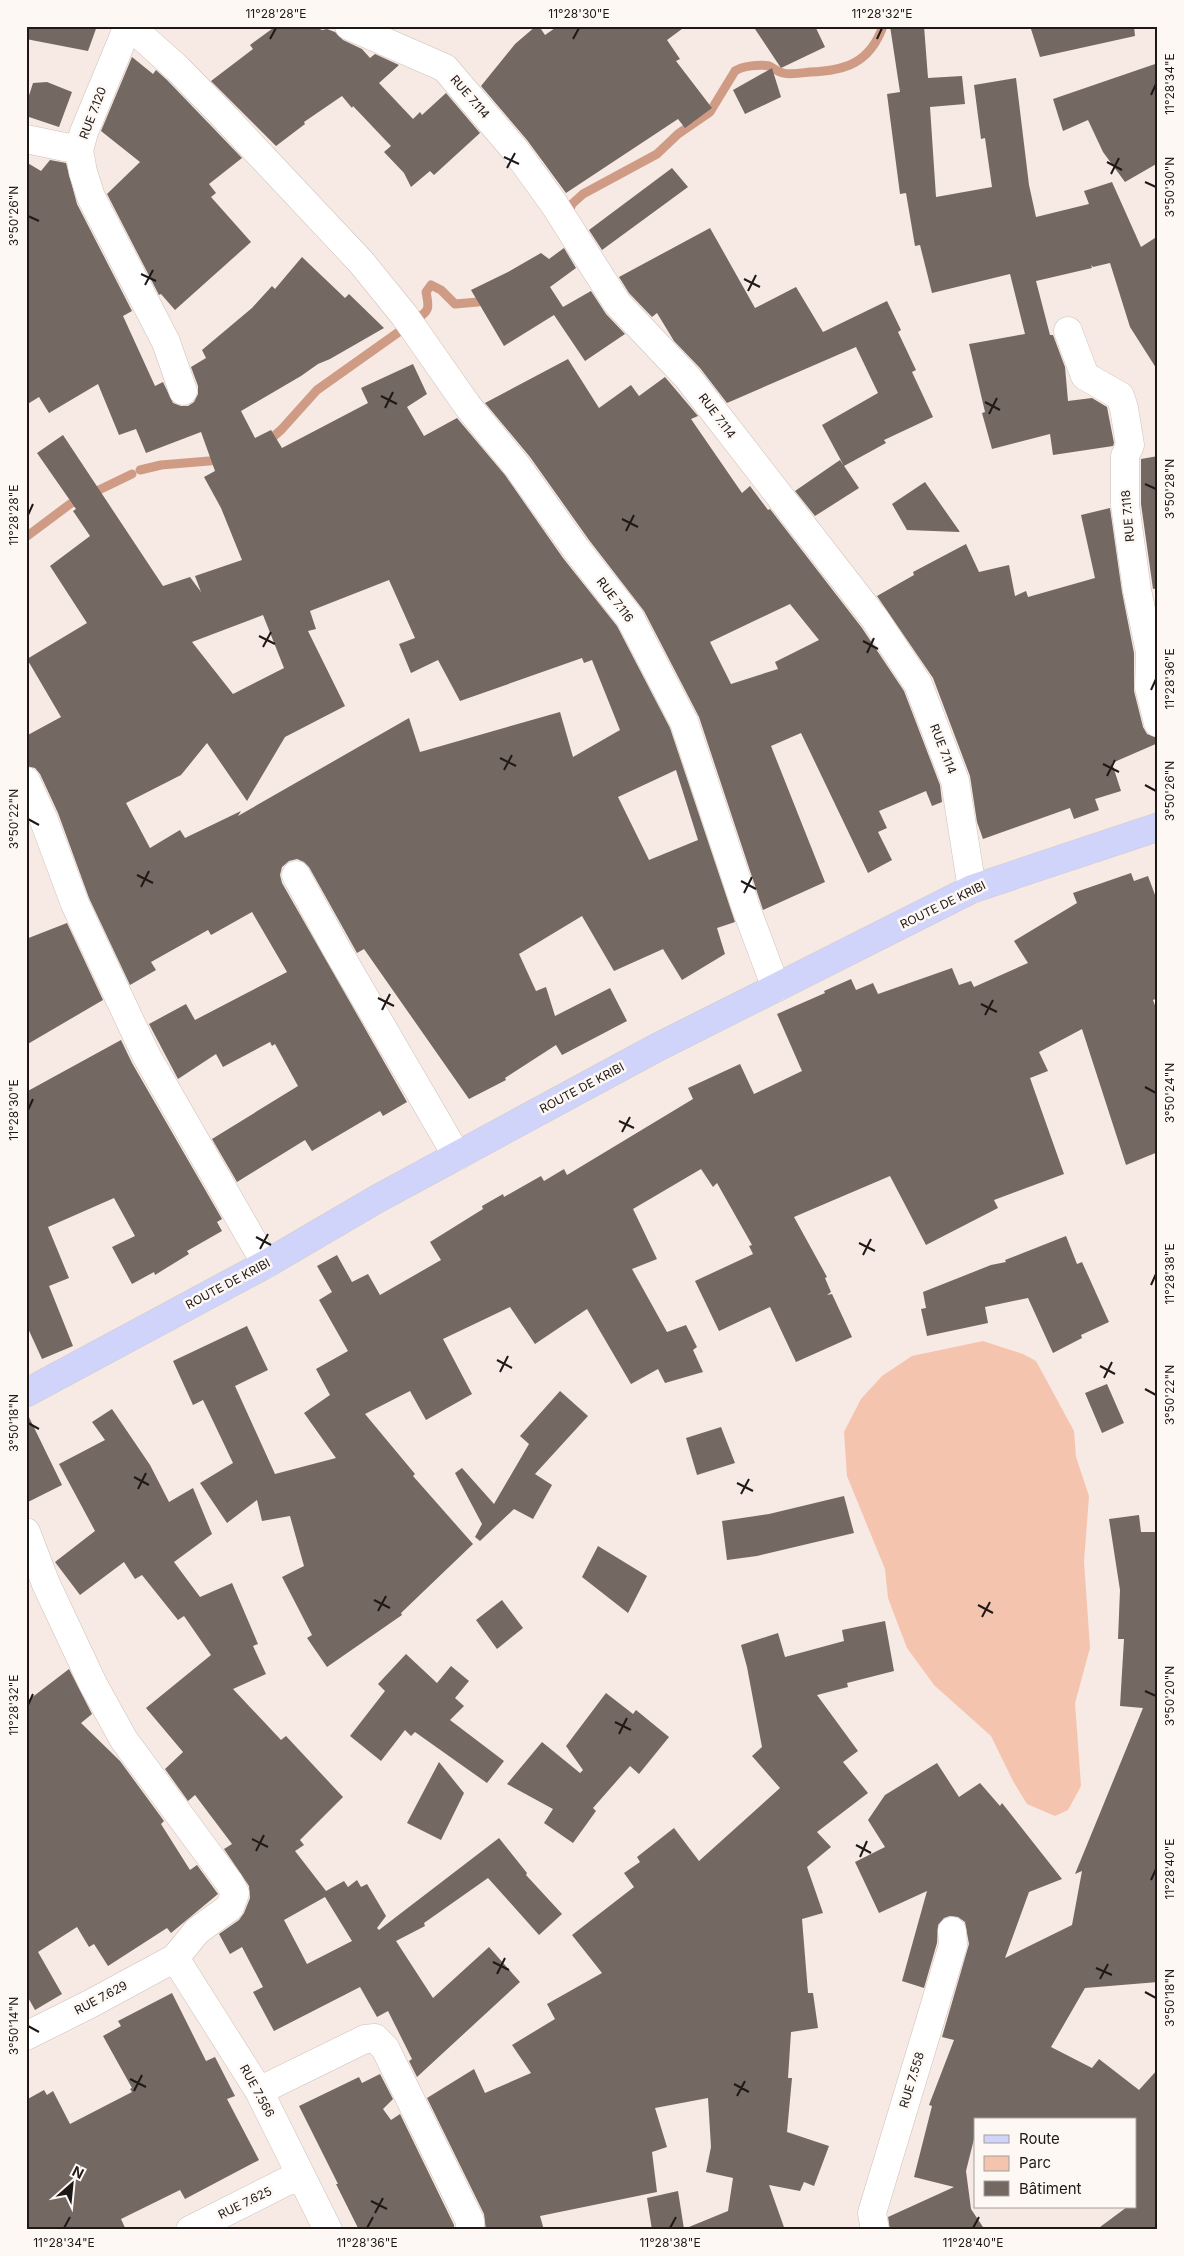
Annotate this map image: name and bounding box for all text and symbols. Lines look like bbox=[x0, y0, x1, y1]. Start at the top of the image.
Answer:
text: 11°28'28"E bbox=[245, 6, 307, 21]
text: 11°28'30"E bbox=[548, 6, 610, 21]
text: 11°28'32"E bbox=[851, 6, 913, 21]
text: 11°28'34"E bbox=[1162, 53, 1177, 115]
street label: RUE 7.114 bbox=[448, 72, 493, 122]
street label: RUE 7.120 bbox=[76, 85, 109, 141]
text: 3°50'30"N bbox=[1162, 157, 1177, 217]
text: 3°50'26"N bbox=[6, 186, 21, 246]
street label: RUE 7.114 bbox=[696, 390, 739, 441]
text: 3°50'28"N bbox=[1162, 459, 1177, 519]
text: 11°28'28"E bbox=[6, 484, 21, 546]
street label: RUE 7.118 bbox=[1118, 489, 1137, 543]
street label: RUE 7.116 bbox=[594, 574, 637, 625]
text: 11°28'36"E bbox=[1162, 648, 1177, 710]
street label: RUE 7.114 bbox=[927, 722, 960, 776]
text: 3°50'26"N bbox=[1162, 761, 1177, 821]
text: 3°50'22"N bbox=[6, 789, 21, 849]
street label: ROUTE DE KRIBI bbox=[897, 877, 988, 932]
street label: ROUTE DE KRIBI bbox=[537, 1059, 627, 1116]
text: 3°50'24"N bbox=[1162, 1063, 1177, 1123]
text: 11°28'30"E bbox=[6, 1079, 21, 1141]
text: 11°28'38"E bbox=[1162, 1243, 1177, 1305]
street label: ROUTE DE KRIBI bbox=[183, 1255, 273, 1312]
text: 3°50'22"N bbox=[1162, 1365, 1177, 1425]
text: 3°50'18"N bbox=[6, 1394, 21, 1452]
text: 3°50'20"N bbox=[1162, 1666, 1177, 1726]
text: 11°28'32"E bbox=[6, 1674, 21, 1736]
text: 11°28'40"E bbox=[1162, 1839, 1177, 1899]
text: 3°50'18"N bbox=[1162, 1969, 1177, 2027]
street label: RUE 7.629 bbox=[72, 1977, 130, 2018]
text: 3°50'14"N bbox=[6, 1997, 21, 2055]
street label: RUE 7.558 bbox=[896, 2050, 927, 2110]
street label: RUE 7.566 bbox=[237, 2062, 278, 2120]
legend bbox=[974, 2118, 1136, 2208]
text: Route bbox=[1019, 2129, 1060, 2148]
text: Parc bbox=[1019, 2153, 1051, 2172]
north arrow bbox=[48, 2158, 98, 2208]
text: N bbox=[70, 2162, 87, 2182]
text: Bâtiment bbox=[1019, 2179, 1082, 2198]
street label: RUE 7.625 bbox=[216, 2183, 274, 2222]
text: 11°28'34"E bbox=[33, 2235, 95, 2250]
text: 11°28'36"E bbox=[336, 2235, 398, 2250]
text: 11°28'38"E bbox=[639, 2235, 701, 2250]
text: 11°28'40"E bbox=[943, 2235, 1003, 2250]

